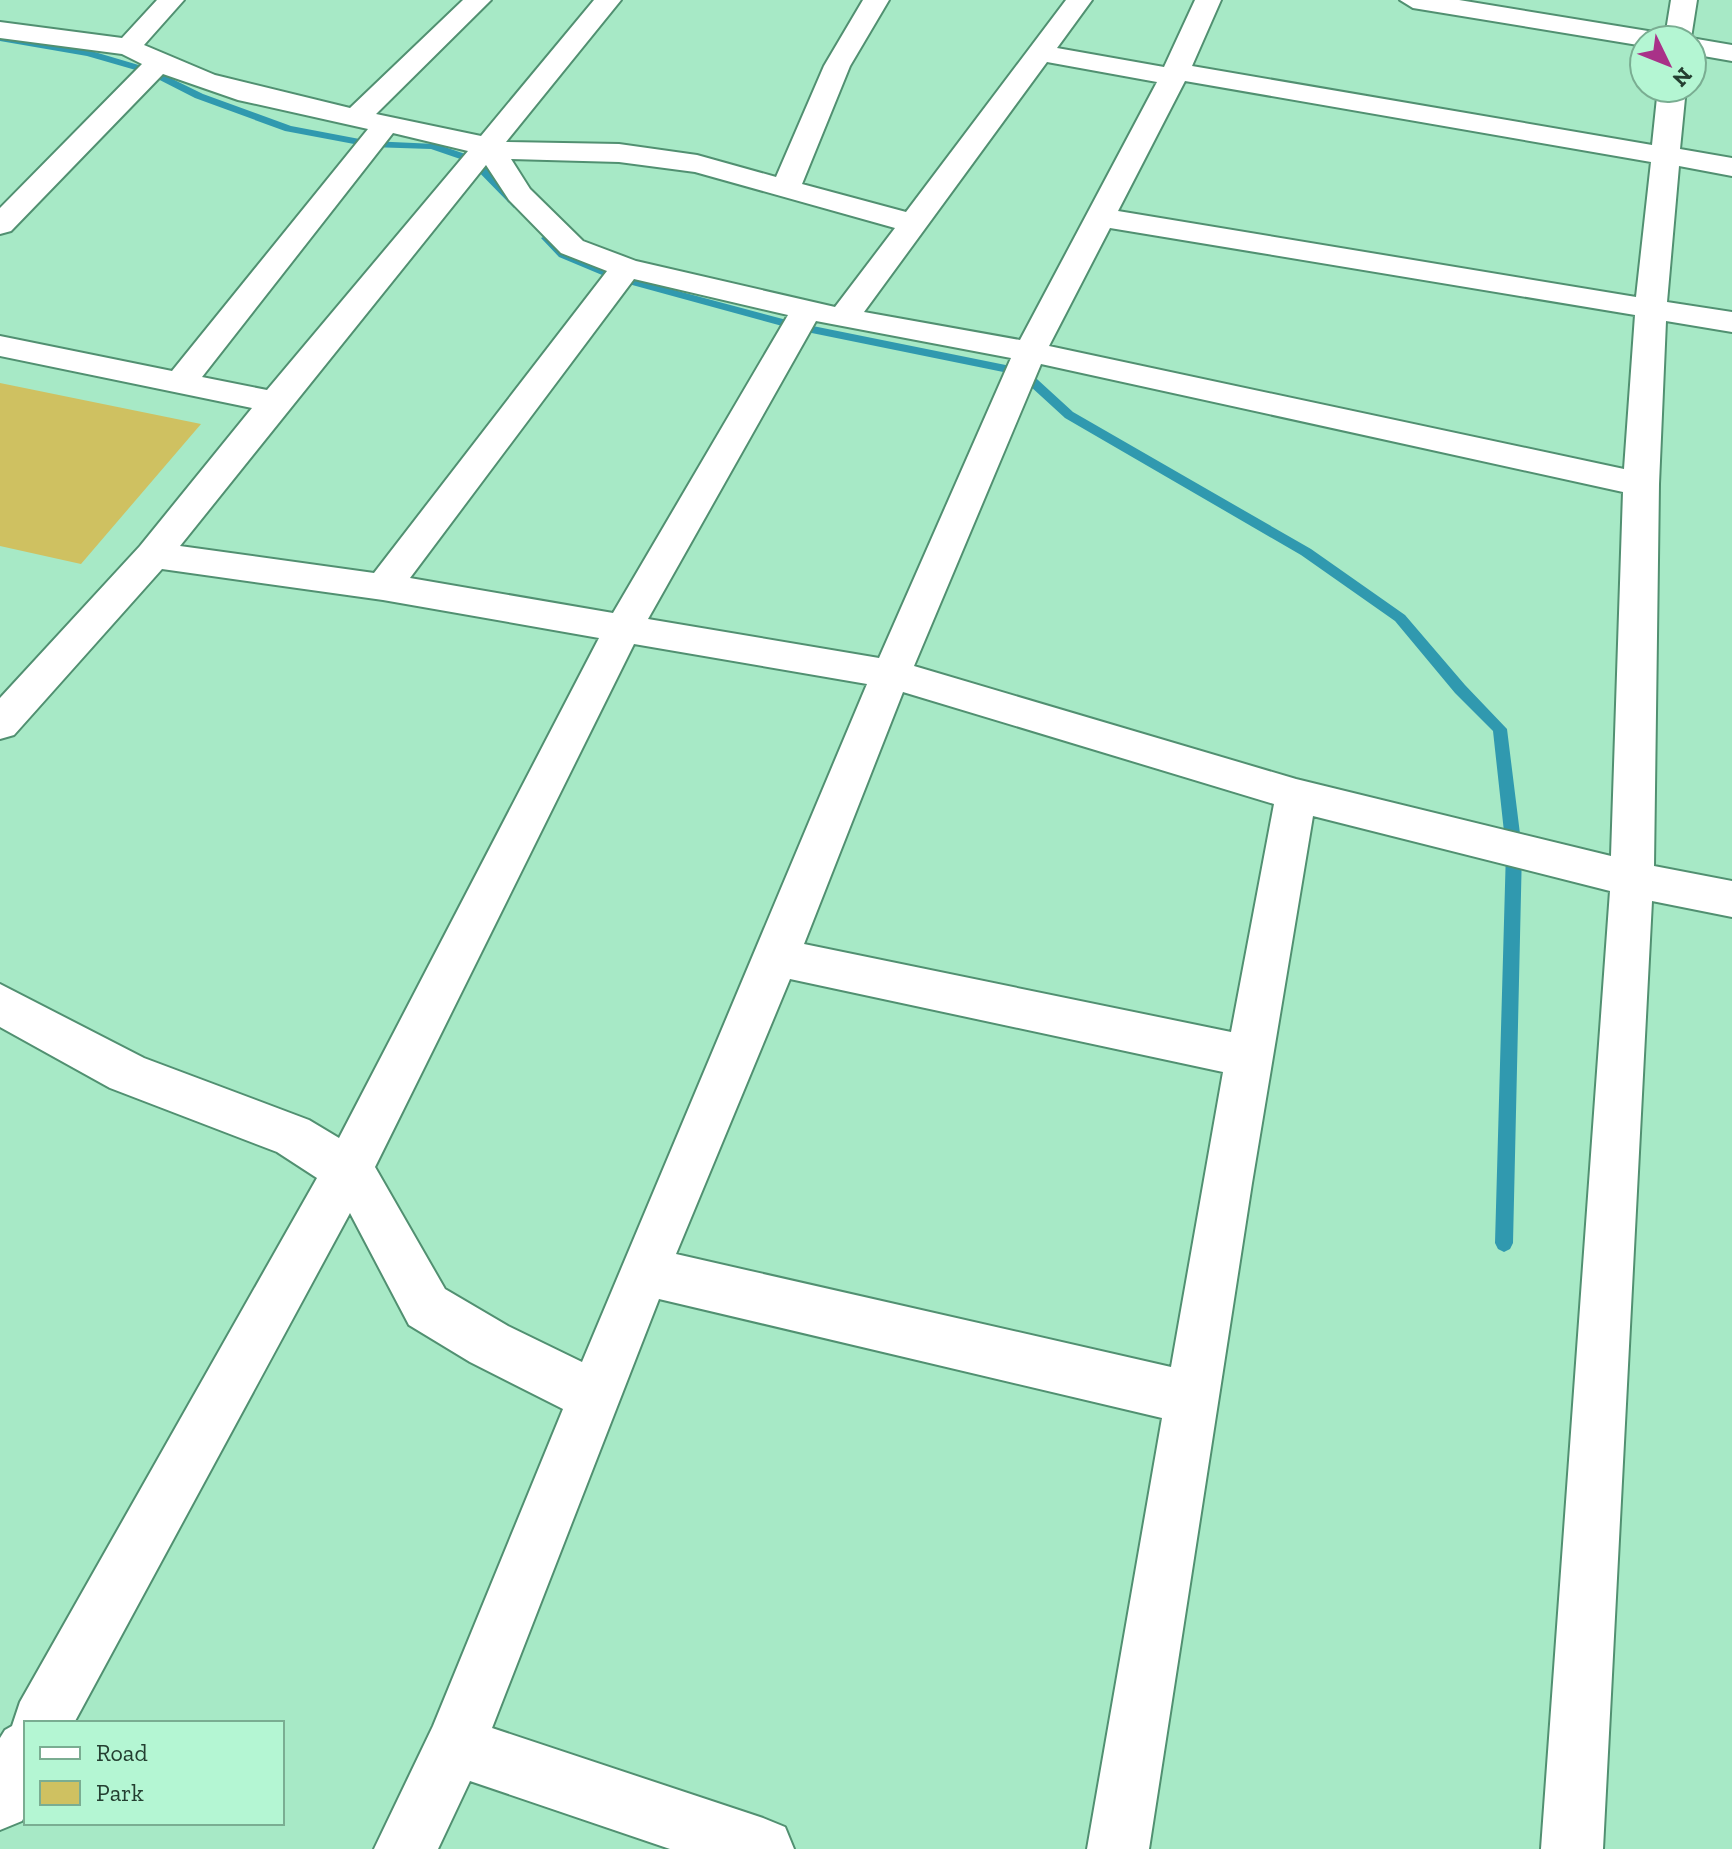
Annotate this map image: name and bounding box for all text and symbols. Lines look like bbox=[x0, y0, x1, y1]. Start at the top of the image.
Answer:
north arrow bbox=[1628, 24, 1708, 104]
text: N bbox=[1667, 62, 1698, 93]
legend bbox=[24, 1721, 284, 1825]
text: Road bbox=[96, 1738, 148, 1767]
text: Park bbox=[96, 1778, 144, 1807]

